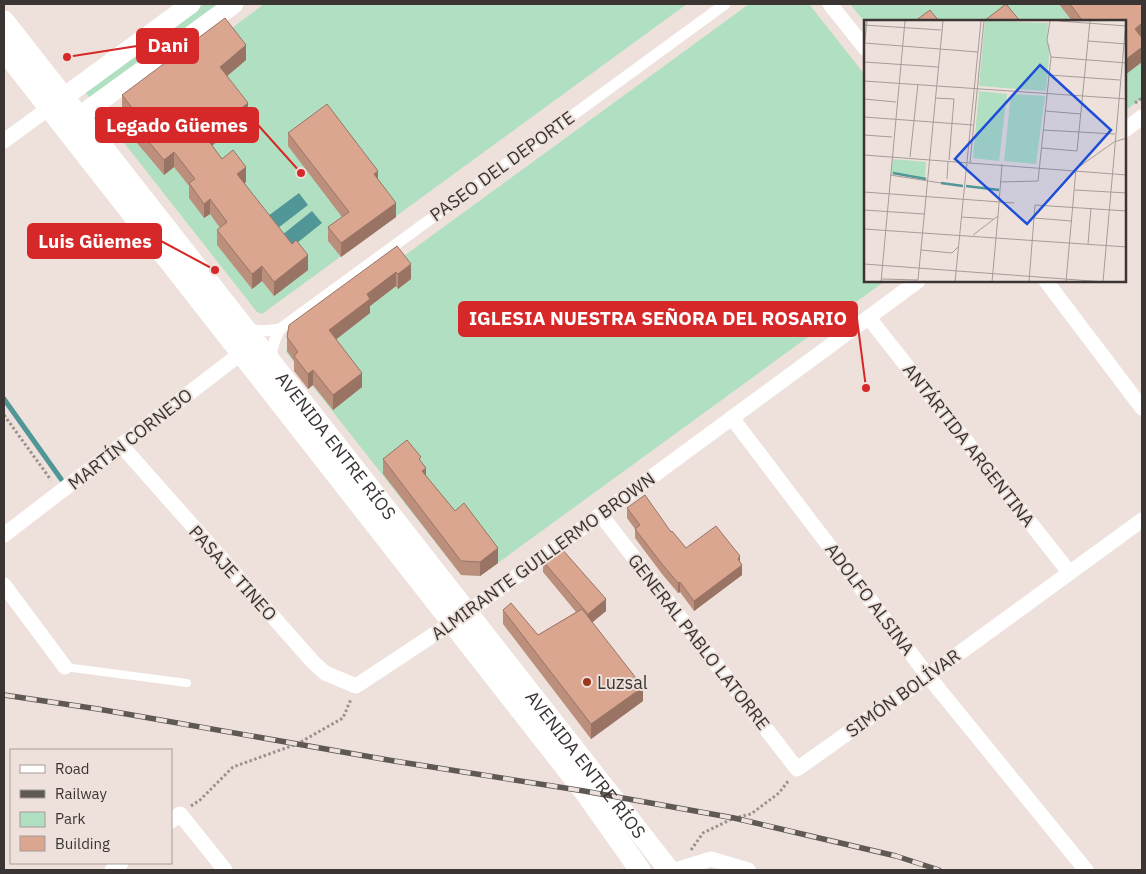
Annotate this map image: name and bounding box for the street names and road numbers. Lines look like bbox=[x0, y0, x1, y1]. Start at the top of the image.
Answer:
street label: PASEO DEL DEPORTE bbox=[425, 106, 579, 226]
street label: ANTÁRTIDA ARGENTINA bbox=[898, 359, 1040, 532]
street label: AVENIDA ENTRE RÍOS bbox=[271, 367, 401, 524]
street label: MARTÍN CORNEJO bbox=[63, 383, 197, 495]
street label: ALMIRANTE GUILLERMO BROWN bbox=[426, 467, 660, 645]
street label: PASAJE TINEO bbox=[184, 520, 282, 626]
street label: ADOLFO ALSINA bbox=[820, 538, 920, 660]
street label: GENERAL PABLO LATORRE bbox=[623, 549, 775, 735]
street label: SIMÓN BOLÍVAR bbox=[841, 644, 965, 742]
street label: AVENIDA ENTRE RÍOS bbox=[521, 686, 651, 843]

